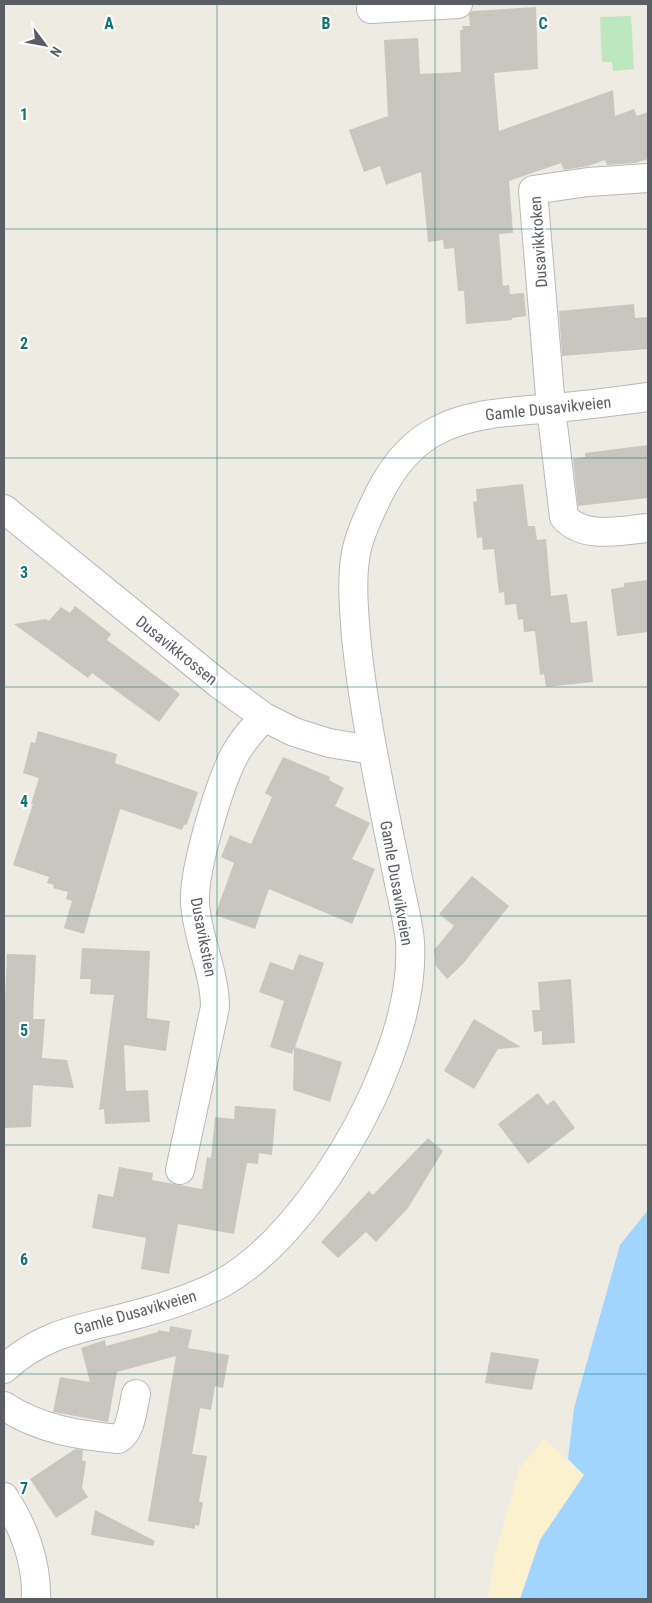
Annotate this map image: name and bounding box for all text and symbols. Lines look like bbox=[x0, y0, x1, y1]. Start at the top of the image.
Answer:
text: A bbox=[104, 14, 114, 33]
text: B bbox=[322, 14, 331, 33]
text: C bbox=[538, 14, 548, 33]
north arrow bbox=[20, 20, 70, 70]
text: N bbox=[47, 44, 65, 60]
text: 1 bbox=[20, 105, 28, 124]
street label: Dusavikkroken bbox=[526, 196, 551, 288]
text: 2 bbox=[20, 334, 28, 353]
street label: Gamle Dusavikveien bbox=[484, 392, 612, 425]
text: 3 bbox=[20, 563, 28, 582]
street label: Dusavikkrossen bbox=[132, 612, 221, 689]
text: 4 bbox=[20, 792, 28, 811]
street label: Gamle Dusavikveien bbox=[376, 819, 417, 947]
street label: Dusavikstien bbox=[187, 896, 221, 978]
text: 5 bbox=[20, 1021, 28, 1040]
text: 6 bbox=[20, 1250, 28, 1269]
street label: Gamle Dusavikveien bbox=[72, 1286, 199, 1339]
text: 7 bbox=[20, 1479, 28, 1498]

